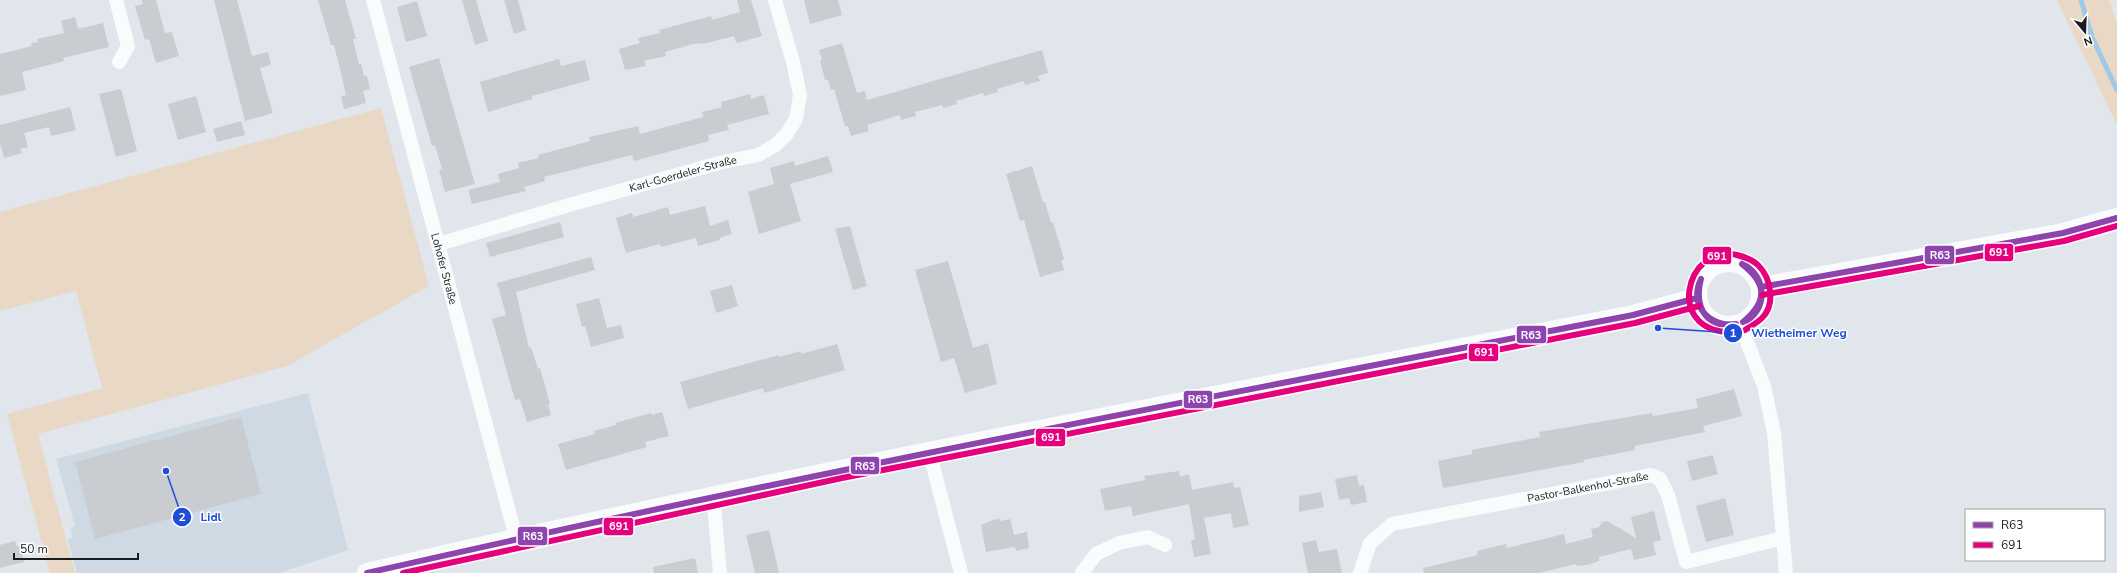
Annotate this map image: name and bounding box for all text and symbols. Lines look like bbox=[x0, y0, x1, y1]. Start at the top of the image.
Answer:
north arrow bbox=[2065, 12, 2105, 52]
text: N bbox=[2082, 33, 2094, 49]
street label: Karl-Goerdeler-Straße bbox=[628, 152, 738, 195]
street label: Lohofer Straße bbox=[428, 231, 461, 306]
line badge: 691 bbox=[1984, 243, 2014, 262]
line badge: R63 bbox=[1924, 245, 1955, 265]
text: 691 bbox=[1989, 245, 2009, 260]
line badge: 691 bbox=[1702, 246, 1732, 265]
text: R63 bbox=[1930, 248, 1950, 263]
text: 691 bbox=[1707, 249, 1727, 264]
callout: Wietheimer Weg bbox=[1723, 321, 1854, 345]
line badge: R63 bbox=[1516, 325, 1547, 344]
text: 1 bbox=[1729, 325, 1737, 341]
text: Wietheimer Weg bbox=[1751, 325, 1847, 341]
text: R63 bbox=[1521, 328, 1541, 343]
line badge: 691 bbox=[1468, 343, 1499, 362]
text: 691 bbox=[1474, 345, 1494, 360]
line badge: R63 bbox=[1183, 390, 1213, 409]
text: R63 bbox=[1188, 392, 1208, 407]
line badge: 691 bbox=[1035, 428, 1066, 447]
text: 691 bbox=[1041, 430, 1061, 445]
line badge: R63 bbox=[850, 456, 880, 475]
text: R63 bbox=[855, 459, 875, 474]
street label: Pastor-Balkenhol-Straße bbox=[1526, 468, 1650, 506]
callout: Lidl bbox=[172, 505, 229, 529]
text: 2 bbox=[178, 509, 186, 525]
text: Lidl bbox=[201, 509, 222, 525]
legend bbox=[1965, 509, 2105, 561]
line badge: 691 bbox=[603, 517, 634, 536]
text: R63 bbox=[2001, 517, 2023, 533]
text: 691 bbox=[609, 519, 629, 534]
line badge: R63 bbox=[517, 526, 548, 546]
text: R63 bbox=[523, 529, 543, 544]
scale bar bbox=[14, 535, 138, 561]
text: 691 bbox=[2001, 537, 2023, 553]
text: 50 m bbox=[20, 541, 48, 557]

